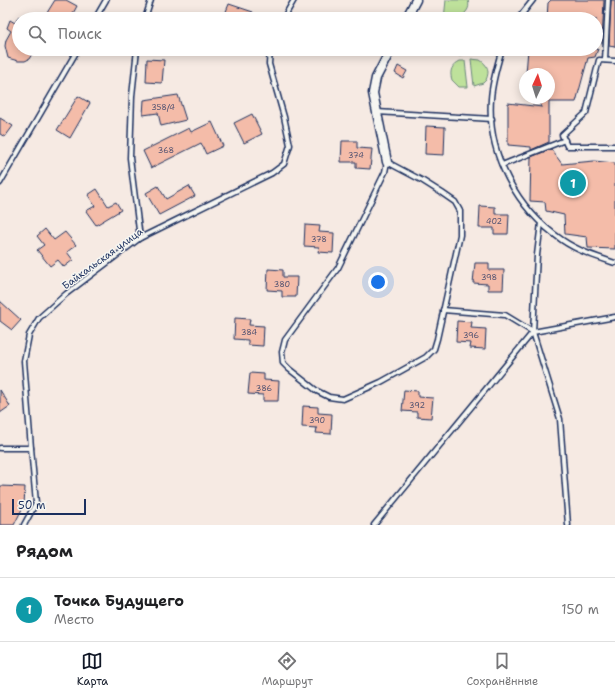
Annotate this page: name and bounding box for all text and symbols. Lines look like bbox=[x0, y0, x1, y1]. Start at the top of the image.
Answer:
search box bbox=[12, 12, 603, 56]
icon: search bbox=[26, 23, 48, 45]
text: Поиск bbox=[58, 24, 102, 44]
north arrow bbox=[519, 68, 555, 104]
house number: 358/4 bbox=[151, 102, 175, 113]
house number: 368 bbox=[158, 145, 174, 156]
house number: 374 bbox=[348, 150, 364, 161]
pin: 1 bbox=[560, 168, 586, 198]
house number: 402 bbox=[486, 216, 503, 227]
street label: Байкальская улица bbox=[59, 224, 146, 292]
house number: 378 bbox=[311, 234, 327, 245]
your location bbox=[368, 272, 388, 292]
house number: 398 bbox=[481, 272, 497, 283]
house number: 380 bbox=[274, 279, 290, 290]
house number: 384 bbox=[241, 327, 258, 338]
house number: 396 bbox=[463, 330, 479, 341]
house number: 386 bbox=[256, 383, 273, 394]
house number: 392 bbox=[409, 400, 425, 411]
house number: 390 bbox=[309, 415, 325, 426]
scale bar bbox=[12, 497, 86, 516]
text: 50 m bbox=[18, 498, 46, 513]
text: Рядом bbox=[16, 540, 73, 562]
text: Точка Будущего bbox=[54, 591, 184, 611]
text: 1 bbox=[26, 601, 32, 618]
text: 150 m bbox=[561, 601, 599, 618]
text: Место bbox=[54, 611, 94, 628]
tab: Карта bbox=[77, 650, 108, 689]
tab: Маршрут bbox=[262, 650, 313, 689]
tab: Сохранённые bbox=[466, 650, 538, 689]

